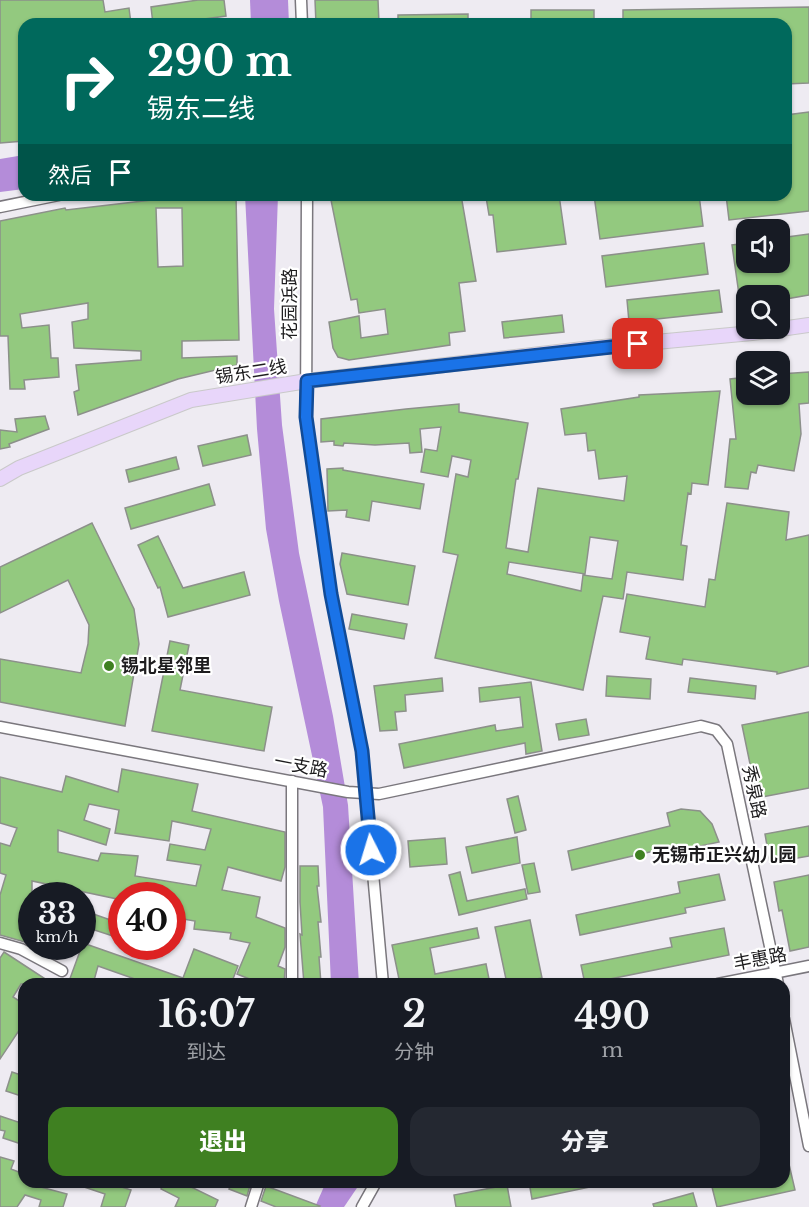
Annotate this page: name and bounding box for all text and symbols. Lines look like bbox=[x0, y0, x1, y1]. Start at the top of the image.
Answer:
text: 290 m bbox=[147, 35, 292, 87]
icon: right bbox=[48, 42, 126, 120]
text: 锡东二线 bbox=[147, 92, 255, 125]
icon: arrive bbox=[104, 156, 137, 189]
text: 然后 bbox=[48, 162, 92, 189]
map controls bbox=[736, 219, 790, 405]
button: sound bbox=[736, 219, 790, 273]
street label: 花园浜路 bbox=[279, 268, 301, 340]
button: search bbox=[736, 285, 790, 339]
pin bbox=[612, 318, 663, 369]
icon: arrive bbox=[621, 327, 654, 360]
button: layers bbox=[736, 351, 790, 405]
street label: 锡东二线 bbox=[214, 356, 288, 388]
place label: 锡北星邻里 bbox=[121, 655, 211, 677]
marker: 锡北星邻里 bbox=[102, 659, 116, 673]
street label: 一支路 bbox=[272, 750, 330, 782]
street label: 秀泉路 bbox=[738, 763, 770, 821]
position arrow bbox=[339, 818, 403, 882]
place label: 无锡市正兴幼儿园 bbox=[652, 844, 796, 866]
marker: 无锡市正兴幼儿园 bbox=[633, 848, 647, 862]
speed limit sign: 40 bbox=[108, 882, 186, 960]
text: 33 bbox=[38, 895, 76, 932]
text: km/h bbox=[36, 927, 78, 946]
street label: 丰惠路 bbox=[731, 943, 789, 975]
text: 16:07 bbox=[158, 992, 254, 1037]
text: 2 bbox=[403, 992, 426, 1037]
text: 490 bbox=[574, 994, 650, 1039]
text: m bbox=[601, 1038, 623, 1062]
text: 到达 bbox=[186, 1040, 226, 1064]
text: 分钟 bbox=[394, 1040, 434, 1064]
button: 退出 bbox=[48, 1107, 398, 1176]
button: 分享 bbox=[410, 1107, 760, 1176]

